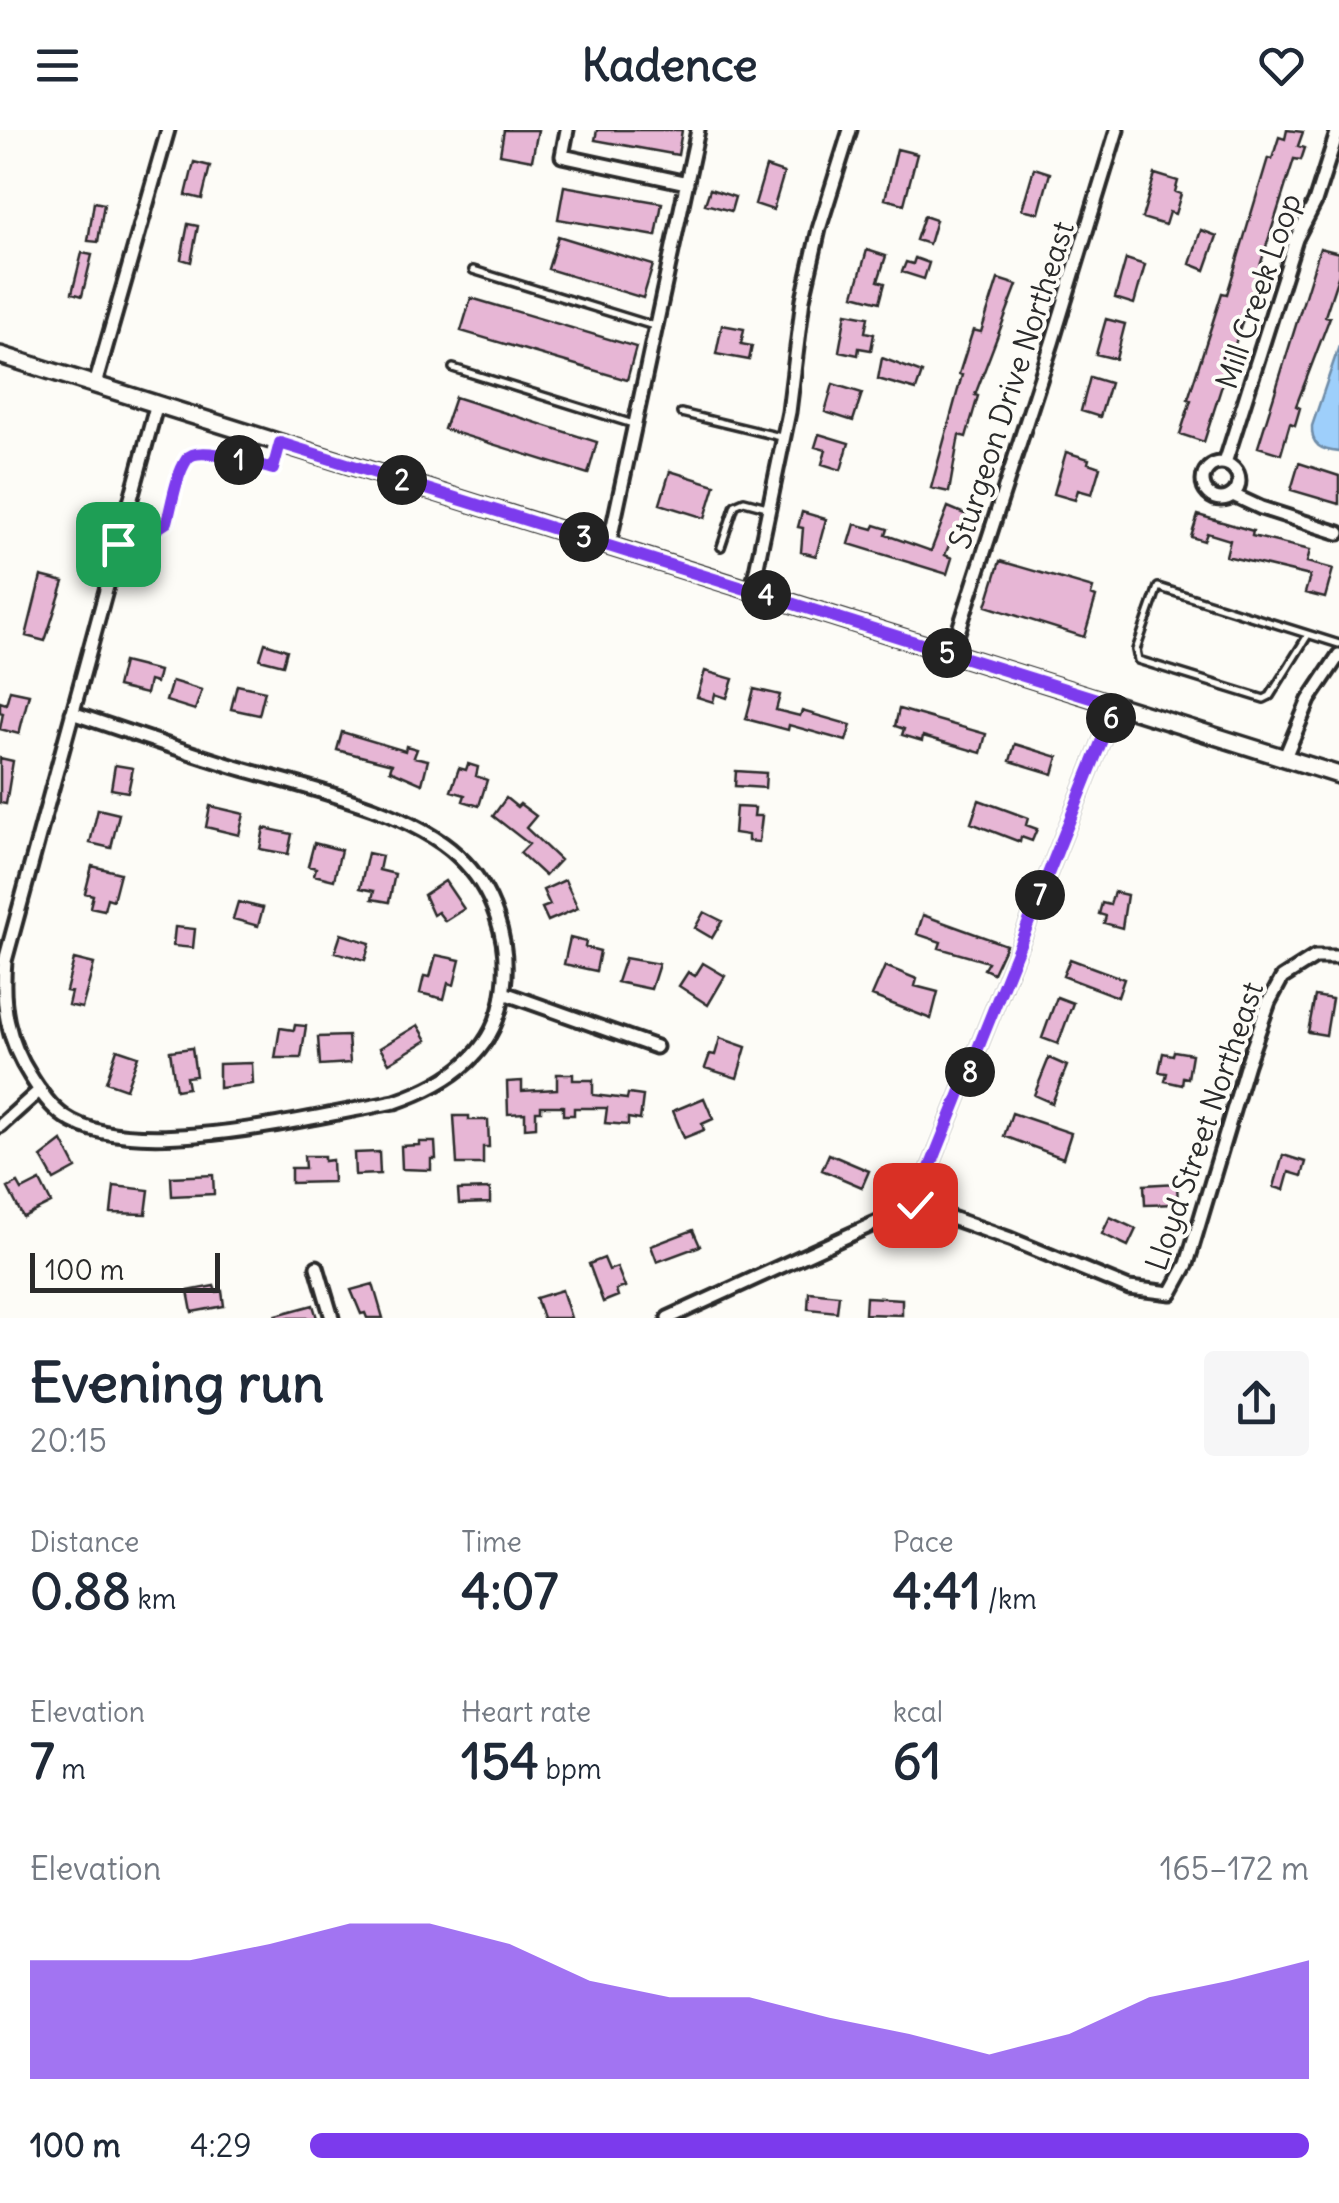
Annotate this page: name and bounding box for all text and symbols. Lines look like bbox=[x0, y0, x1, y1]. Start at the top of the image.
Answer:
text: Kadence bbox=[582, 37, 757, 93]
icon: menu bbox=[30, 38, 85, 93]
icon: heart bbox=[1254, 38, 1309, 93]
street label: Mill Creek Loop bbox=[1207, 188, 1309, 394]
street label: Sturgeon Drive Northeast bbox=[940, 216, 1082, 554]
pin: 1 bbox=[214, 435, 264, 485]
text: 1 bbox=[233, 442, 245, 478]
pin: 2 bbox=[377, 455, 427, 505]
text: 2 bbox=[394, 462, 410, 498]
pin bbox=[76, 502, 161, 587]
pin: 3 bbox=[559, 512, 609, 562]
icon: arrive bbox=[91, 517, 146, 572]
text: 3 bbox=[576, 519, 592, 555]
pin: 4 bbox=[741, 570, 791, 620]
text: 4 bbox=[758, 577, 774, 613]
pin: 5 bbox=[922, 628, 972, 678]
text: 5 bbox=[939, 635, 955, 671]
pin: 6 bbox=[1086, 693, 1136, 743]
text: 6 bbox=[1103, 700, 1119, 736]
pin: 7 bbox=[1015, 870, 1065, 920]
text: 7 bbox=[1033, 877, 1047, 913]
street label: Lloyd Street Northeast bbox=[1137, 977, 1271, 1275]
pin: 8 bbox=[945, 1047, 995, 1097]
text: 8 bbox=[962, 1054, 978, 1090]
pin bbox=[873, 1163, 958, 1248]
icon: check bbox=[888, 1178, 943, 1233]
scale bar bbox=[30, 1248, 220, 1292]
text: 100 m bbox=[45, 1252, 124, 1288]
text: Evening run bbox=[30, 1348, 324, 1417]
button: share bbox=[1204, 1351, 1309, 1456]
text: 20:15 bbox=[30, 1420, 107, 1461]
text: Distance bbox=[30, 1524, 139, 1560]
text: Time bbox=[461, 1524, 522, 1560]
text: Pace bbox=[893, 1524, 954, 1560]
text: 0.88 bbox=[30, 1560, 131, 1623]
text: 4:07 bbox=[461, 1560, 558, 1623]
text: 4:41 bbox=[893, 1560, 981, 1623]
text: km bbox=[131, 1581, 176, 1617]
text: /km bbox=[981, 1581, 1037, 1617]
text: Elevation bbox=[30, 1694, 145, 1730]
text: Heart rate bbox=[461, 1694, 591, 1730]
text: kcal bbox=[893, 1694, 943, 1730]
text: 7 bbox=[30, 1730, 55, 1793]
text: 154 bbox=[461, 1730, 539, 1793]
text: 61 bbox=[893, 1730, 941, 1793]
text: m bbox=[55, 1751, 86, 1787]
text: bpm bbox=[539, 1751, 601, 1787]
text: Elevation bbox=[30, 1848, 161, 1889]
text: 165–172 m bbox=[1160, 1848, 1309, 1889]
text: 100 m bbox=[30, 2125, 121, 2166]
text: 4:29 bbox=[190, 2125, 252, 2166]

